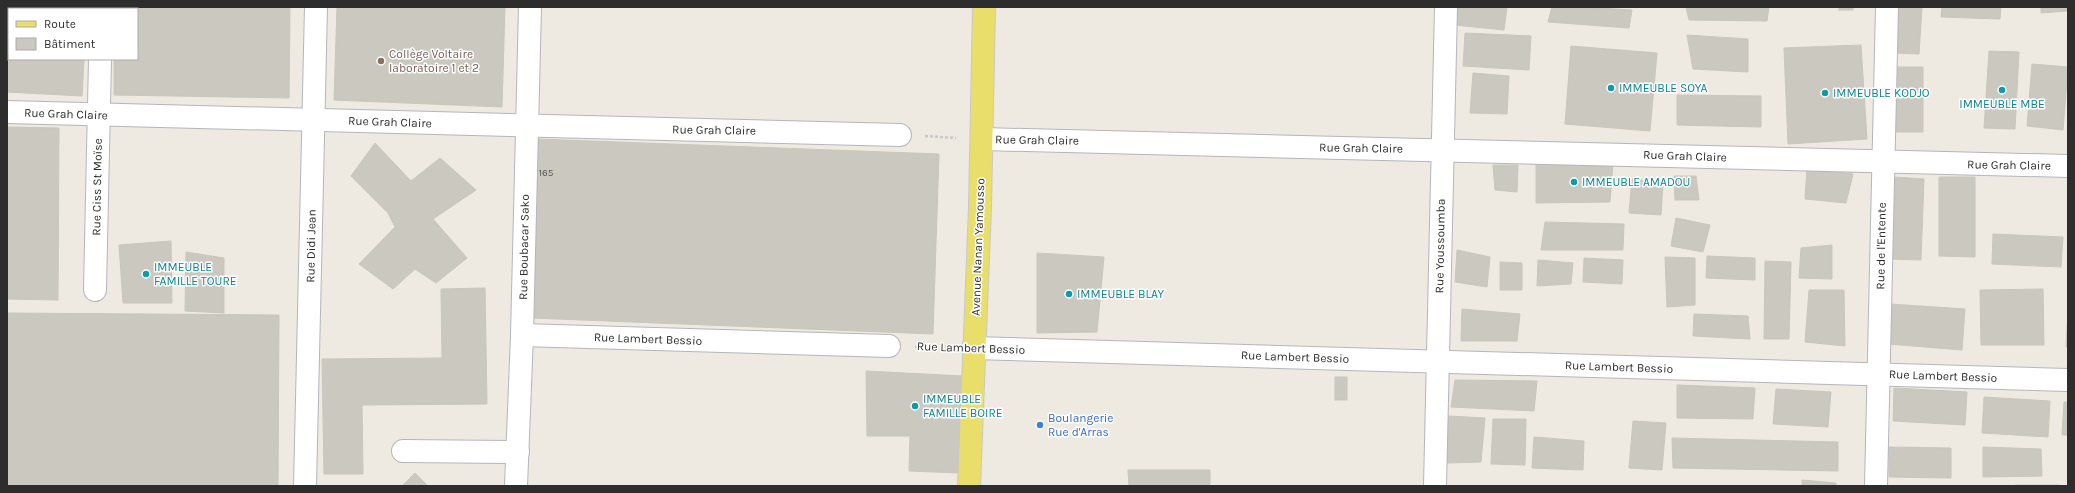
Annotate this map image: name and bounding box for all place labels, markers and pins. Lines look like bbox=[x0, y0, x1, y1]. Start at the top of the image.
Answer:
place label: Collège Voltaire laboratoire 1 et 2 bbox=[389, 47, 479, 75]
marker: Collège Voltaire laboratoire 1 et 2 bbox=[376, 56, 386, 66]
place label: IMMEUBLE SOYA bbox=[1619, 81, 1707, 95]
marker: IMMEUBLE SOYA bbox=[1606, 83, 1616, 93]
marker: IMMEUBLE MBE bbox=[1997, 85, 2007, 95]
place label: IMMEUBLE KODJO bbox=[1833, 86, 1930, 100]
marker: IMMEUBLE KODJO bbox=[1820, 88, 1830, 98]
place label: IMMEUBLE MBE bbox=[1959, 97, 2045, 111]
place label: IMMEUBLE AMADOU bbox=[1582, 175, 1690, 189]
marker: IMMEUBLE AMADOU bbox=[1569, 177, 1579, 187]
place label: IMMEUBLE FAMILLE TOURE bbox=[154, 260, 237, 288]
marker: IMMEUBLE FAMILLE TOURE bbox=[141, 269, 151, 279]
place label: IMMEUBLE BLAY bbox=[1077, 287, 1165, 301]
marker: IMMEUBLE BLAY bbox=[1064, 289, 1074, 299]
place label: IMMEUBLE FAMILLE BOIRE bbox=[923, 392, 1003, 420]
marker: IMMEUBLE FAMILLE BOIRE bbox=[910, 401, 920, 411]
place label: Boulangerie Rue d'Arras bbox=[1048, 411, 1114, 439]
marker: Boulangerie Rue d'Arras bbox=[1035, 420, 1045, 430]

